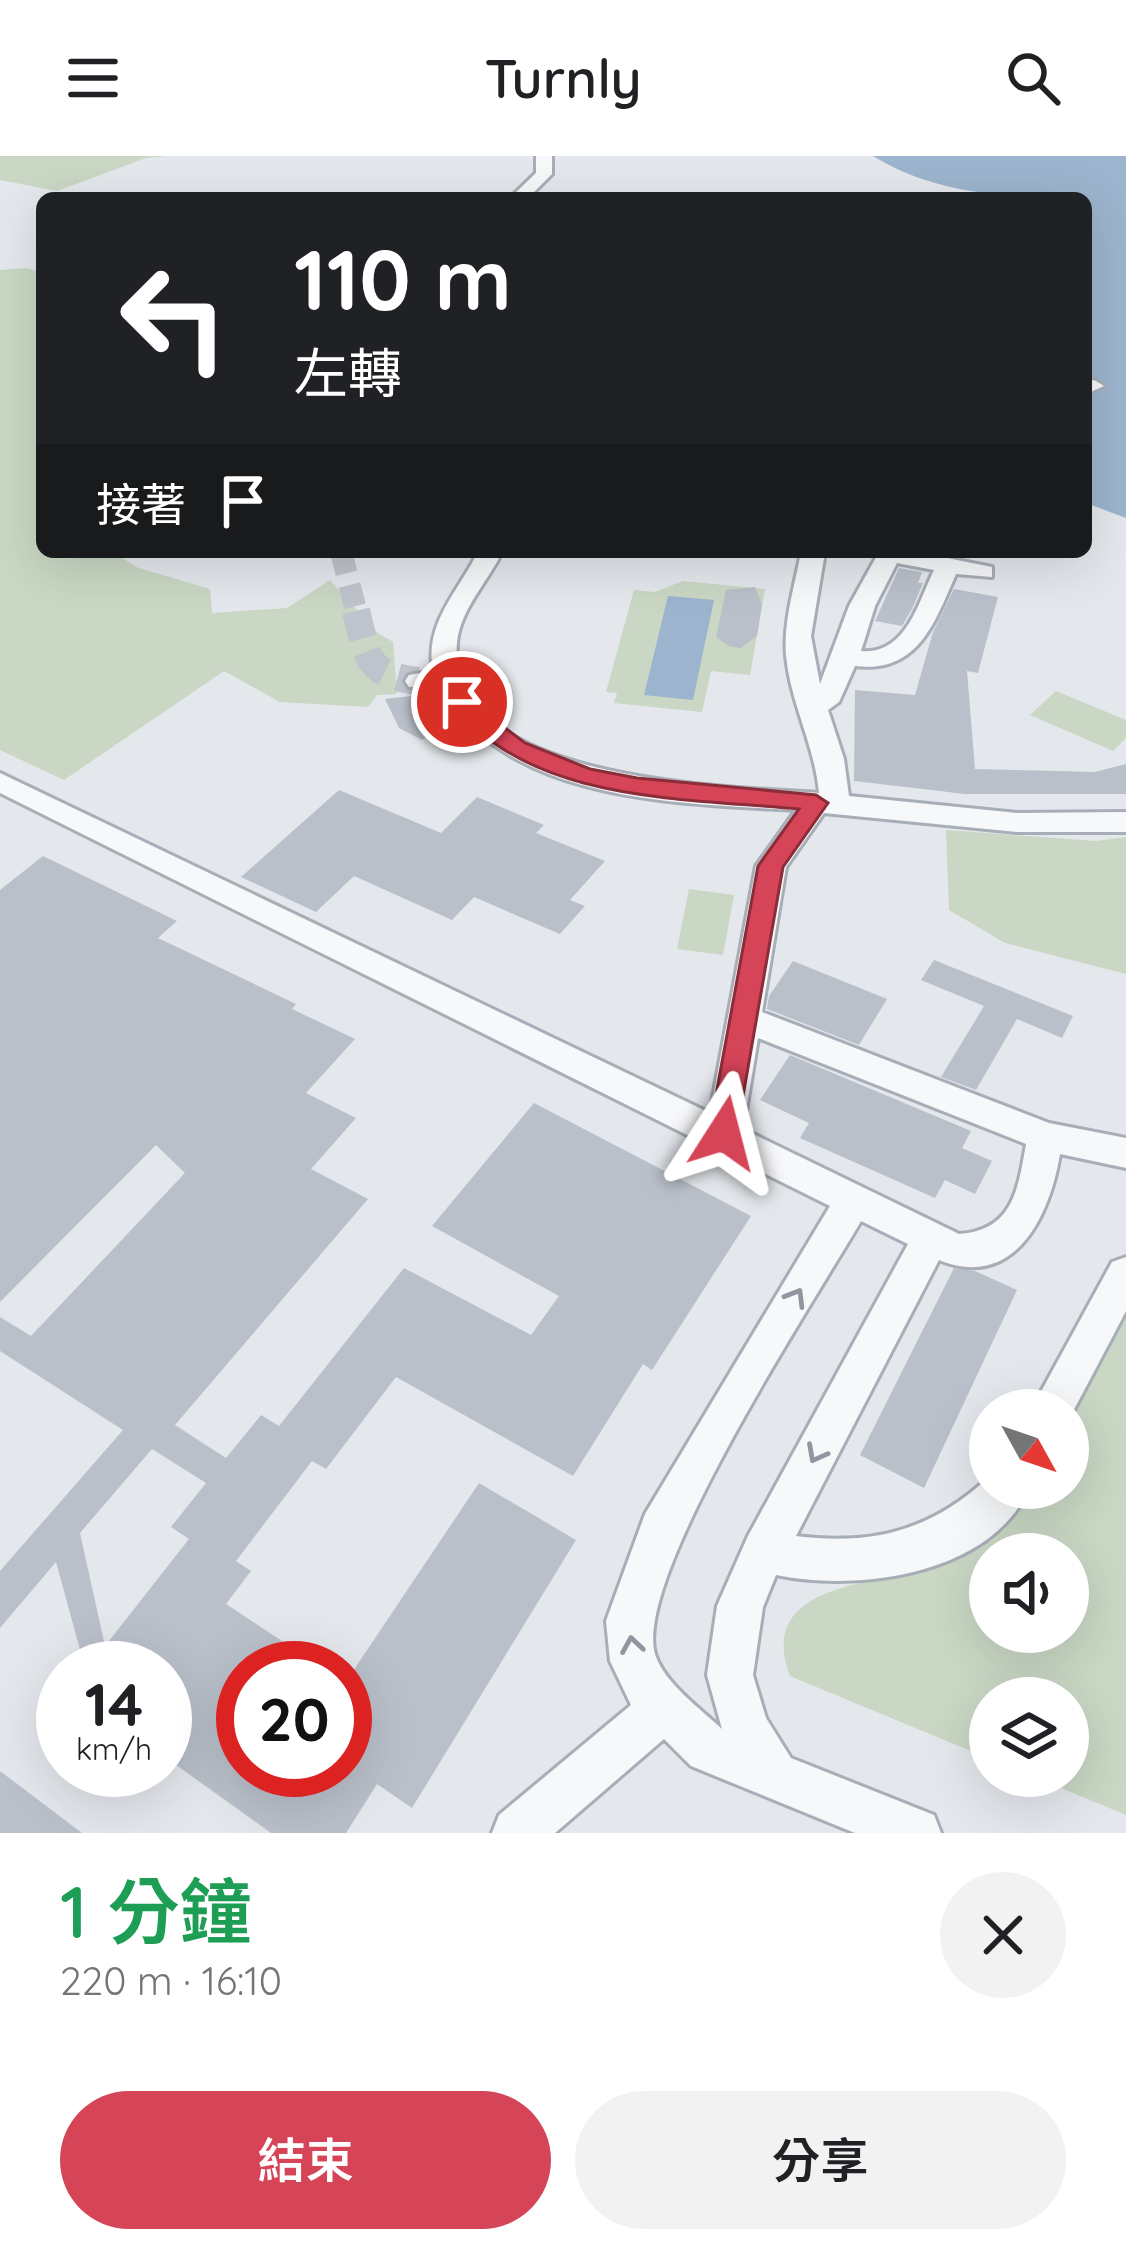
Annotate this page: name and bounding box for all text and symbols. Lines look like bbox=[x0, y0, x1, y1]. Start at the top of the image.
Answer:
text: Turnly bbox=[484, 44, 642, 112]
icon: menu bbox=[60, 45, 126, 111]
icon: search bbox=[1000, 45, 1066, 111]
text: 110 m bbox=[294, 226, 512, 331]
icon: left bbox=[96, 240, 252, 396]
text: 左轉 bbox=[294, 339, 402, 407]
icon: arrive bbox=[210, 468, 276, 534]
text: 接著 bbox=[96, 476, 186, 532]
pin bbox=[411, 651, 513, 753]
icon: arrive bbox=[429, 669, 495, 735]
position arrow bbox=[661, 1070, 787, 1196]
one-way arrow bbox=[781, 1288, 804, 1310]
north arrow bbox=[969, 1389, 1089, 1509]
map controls bbox=[969, 1389, 1089, 1797]
one-way arrow bbox=[807, 1442, 830, 1463]
button: sound bbox=[969, 1533, 1089, 1653]
one-way arrow bbox=[621, 1635, 646, 1655]
speed limit sign: 20 bbox=[216, 1641, 372, 1797]
text: 14 bbox=[85, 1666, 143, 1741]
button: layers bbox=[969, 1677, 1089, 1797]
text: km/h bbox=[76, 1730, 152, 1768]
text: 1 分鐘 bbox=[60, 1866, 252, 1956]
button: close bbox=[940, 1872, 1066, 1998]
text: 220 m · 16:10 bbox=[60, 1956, 282, 2005]
button: 結束 bbox=[60, 2091, 551, 2229]
button: 分享 bbox=[575, 2091, 1066, 2229]

